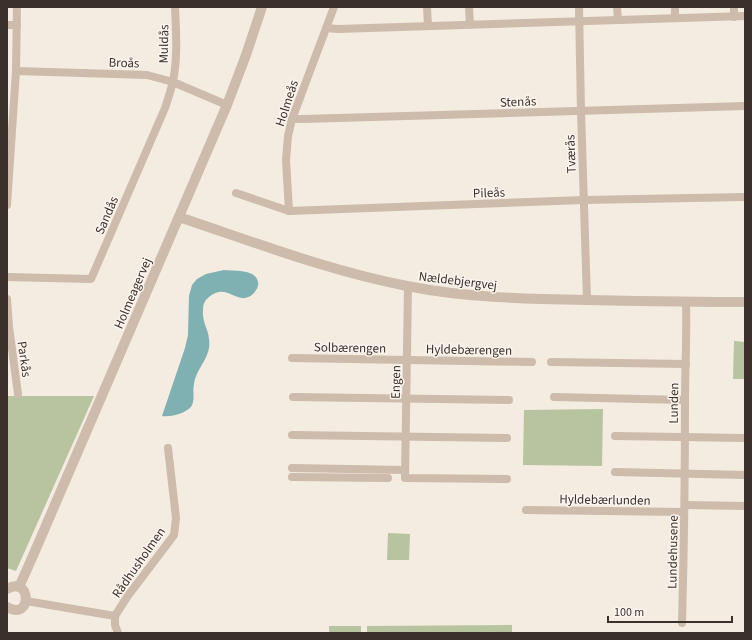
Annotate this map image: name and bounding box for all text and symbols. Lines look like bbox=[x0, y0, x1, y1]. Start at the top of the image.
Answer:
street label: Muldås bbox=[155, 24, 173, 64]
street label: Broås bbox=[108, 53, 140, 73]
street label: Holmeås bbox=[271, 77, 303, 129]
street label: Stenås bbox=[500, 92, 537, 112]
street label: Tværås bbox=[561, 134, 581, 174]
street label: Pileås bbox=[473, 183, 506, 203]
street label: Sandås bbox=[91, 193, 123, 237]
street label: Holmeagervej bbox=[110, 255, 156, 332]
street label: Nældebjergvej bbox=[418, 267, 498, 295]
street label: Solbærengen bbox=[314, 338, 386, 358]
street label: Parkås bbox=[13, 340, 36, 379]
street label: Hyldebærengen bbox=[426, 340, 512, 360]
street label: Engen bbox=[387, 365, 405, 399]
street label: Lunden bbox=[665, 382, 683, 424]
street label: Hyldebærlunden bbox=[559, 490, 651, 510]
street label: Lundehusene bbox=[663, 515, 683, 589]
street label: Rådhusholmen bbox=[108, 524, 170, 602]
scale bar bbox=[608, 598, 732, 624]
text: 100 m bbox=[614, 604, 644, 621]

